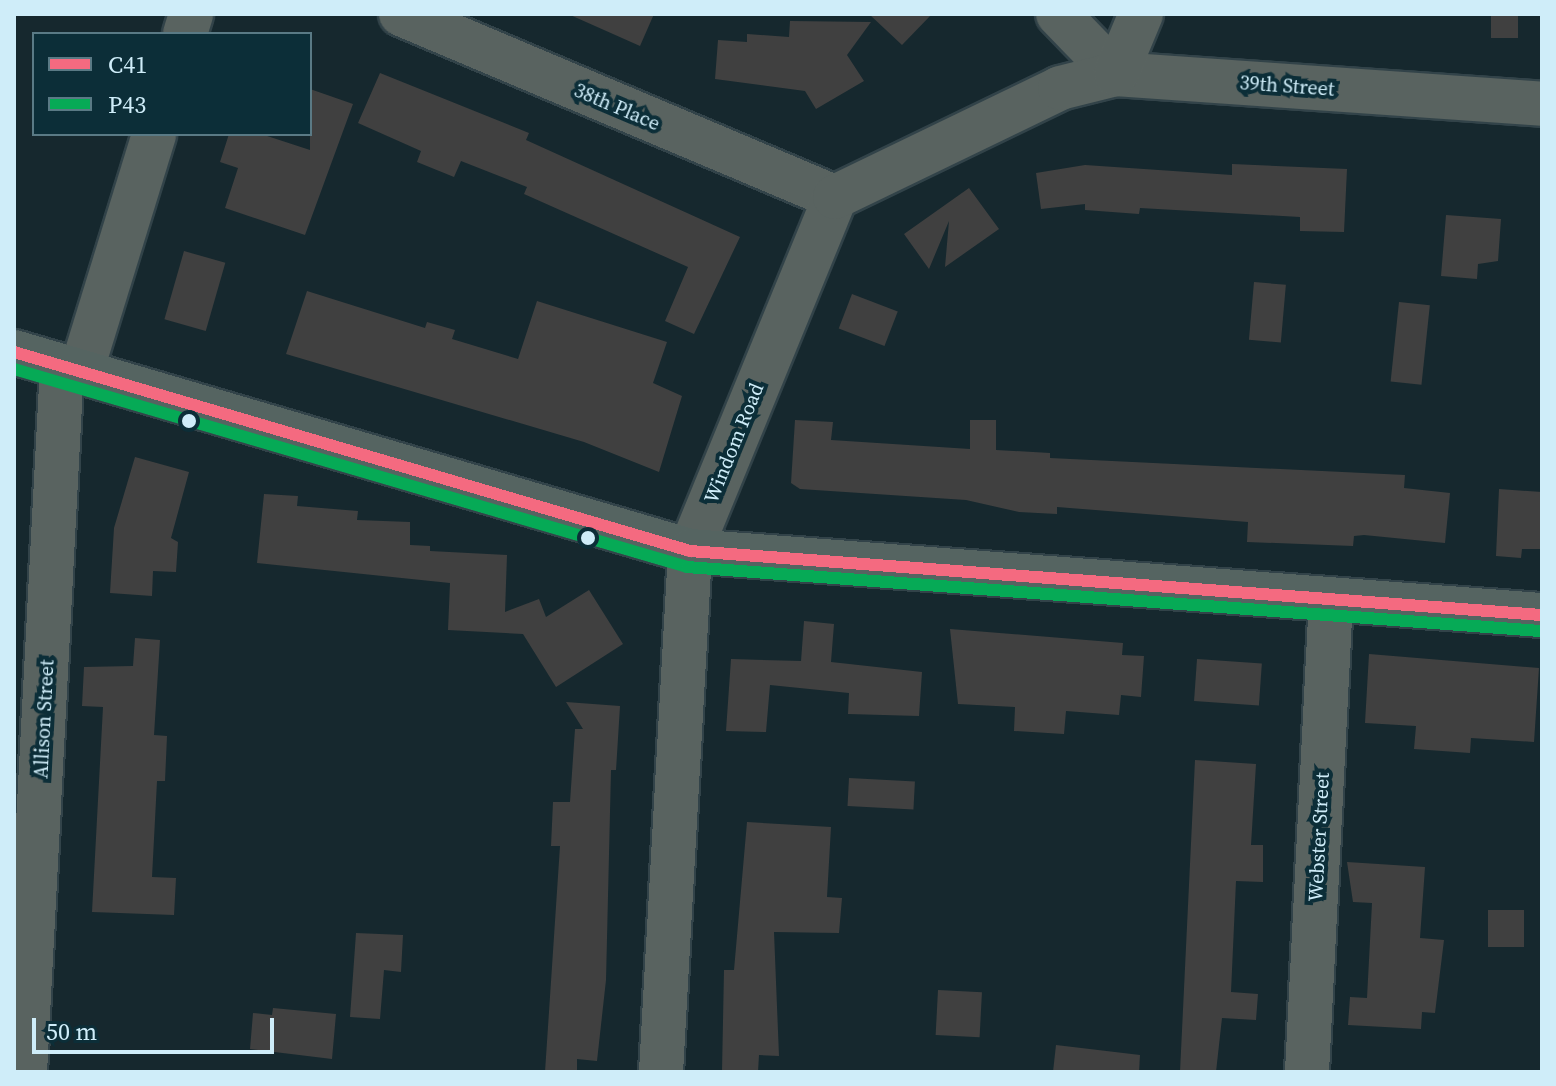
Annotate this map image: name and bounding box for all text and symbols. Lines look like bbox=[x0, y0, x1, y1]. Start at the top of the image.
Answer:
legend bbox=[32, 32, 312, 136]
text: C41 bbox=[108, 48, 147, 81]
street label: 39th Street bbox=[1239, 71, 1335, 101]
street label: 38th Place bbox=[570, 78, 664, 136]
text: P43 bbox=[108, 88, 146, 121]
street label: Windom Road bbox=[699, 380, 769, 506]
unlabelled marker bbox=[181, 413, 197, 429]
unlabelled marker bbox=[580, 530, 596, 546]
street label: Allison Street bbox=[29, 659, 59, 779]
street label: Webster Street bbox=[1304, 772, 1334, 902]
scale bar bbox=[36, 1002, 278, 1052]
text: 50 m bbox=[46, 1015, 97, 1048]

